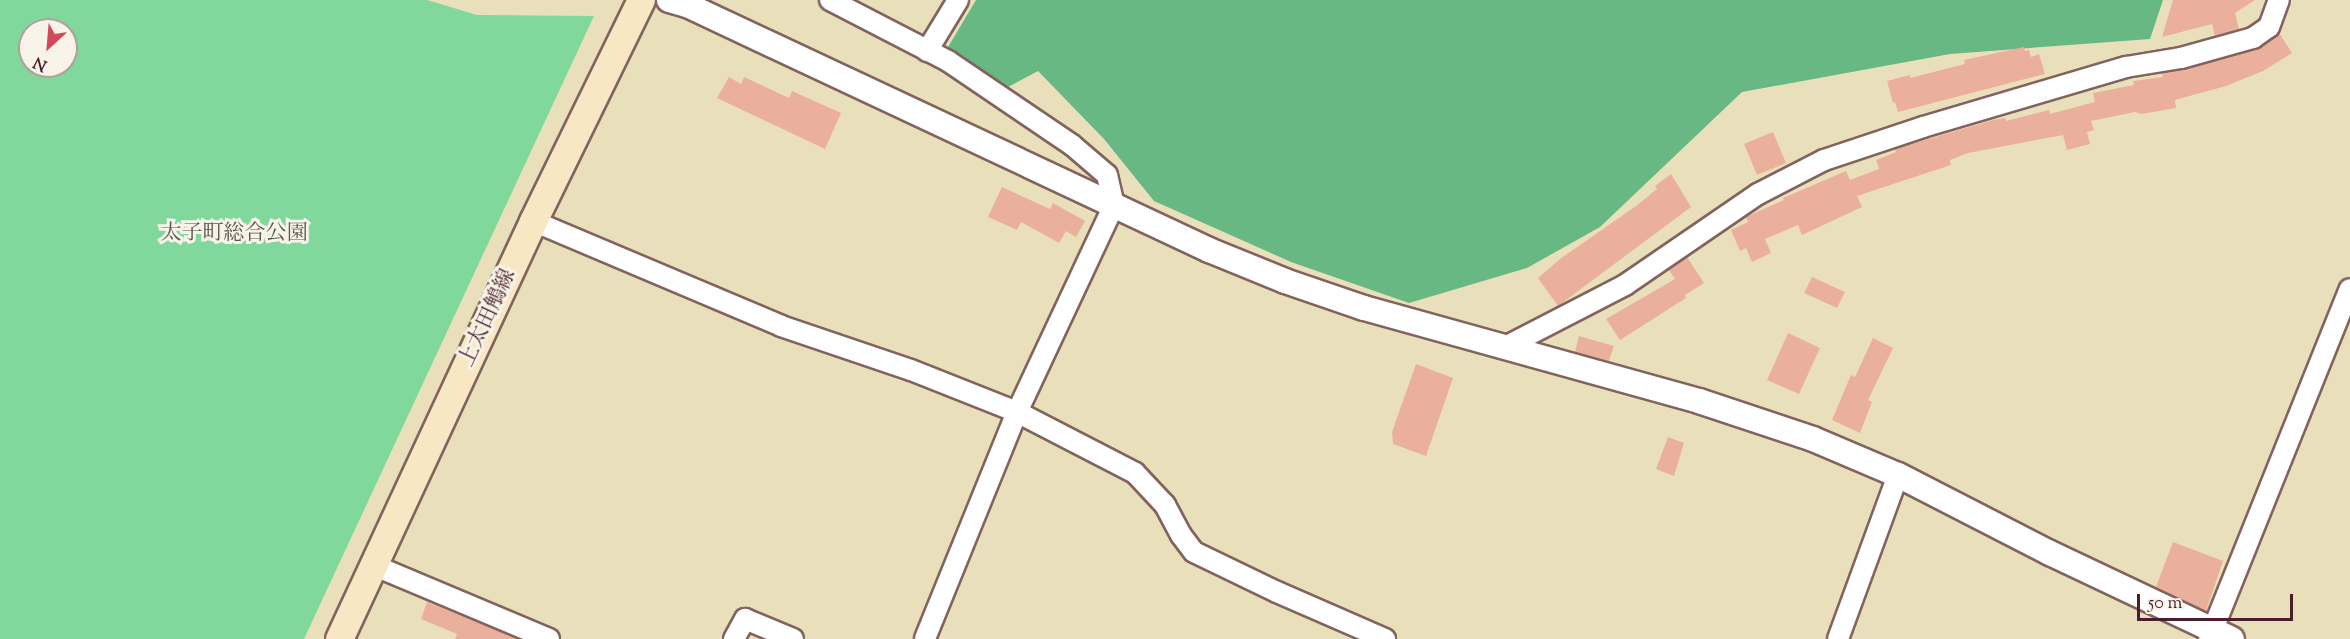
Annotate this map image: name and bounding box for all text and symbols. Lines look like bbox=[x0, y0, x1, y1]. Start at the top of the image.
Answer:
north arrow bbox=[18, 18, 78, 78]
text: N bbox=[30, 50, 52, 76]
park label: 太子町総合公園 bbox=[161, 221, 307, 247]
street label: 上太田鵤線 bbox=[454, 265, 522, 371]
scale bar bbox=[2140, 582, 2296, 620]
text: 50 m bbox=[2148, 591, 2182, 617]

